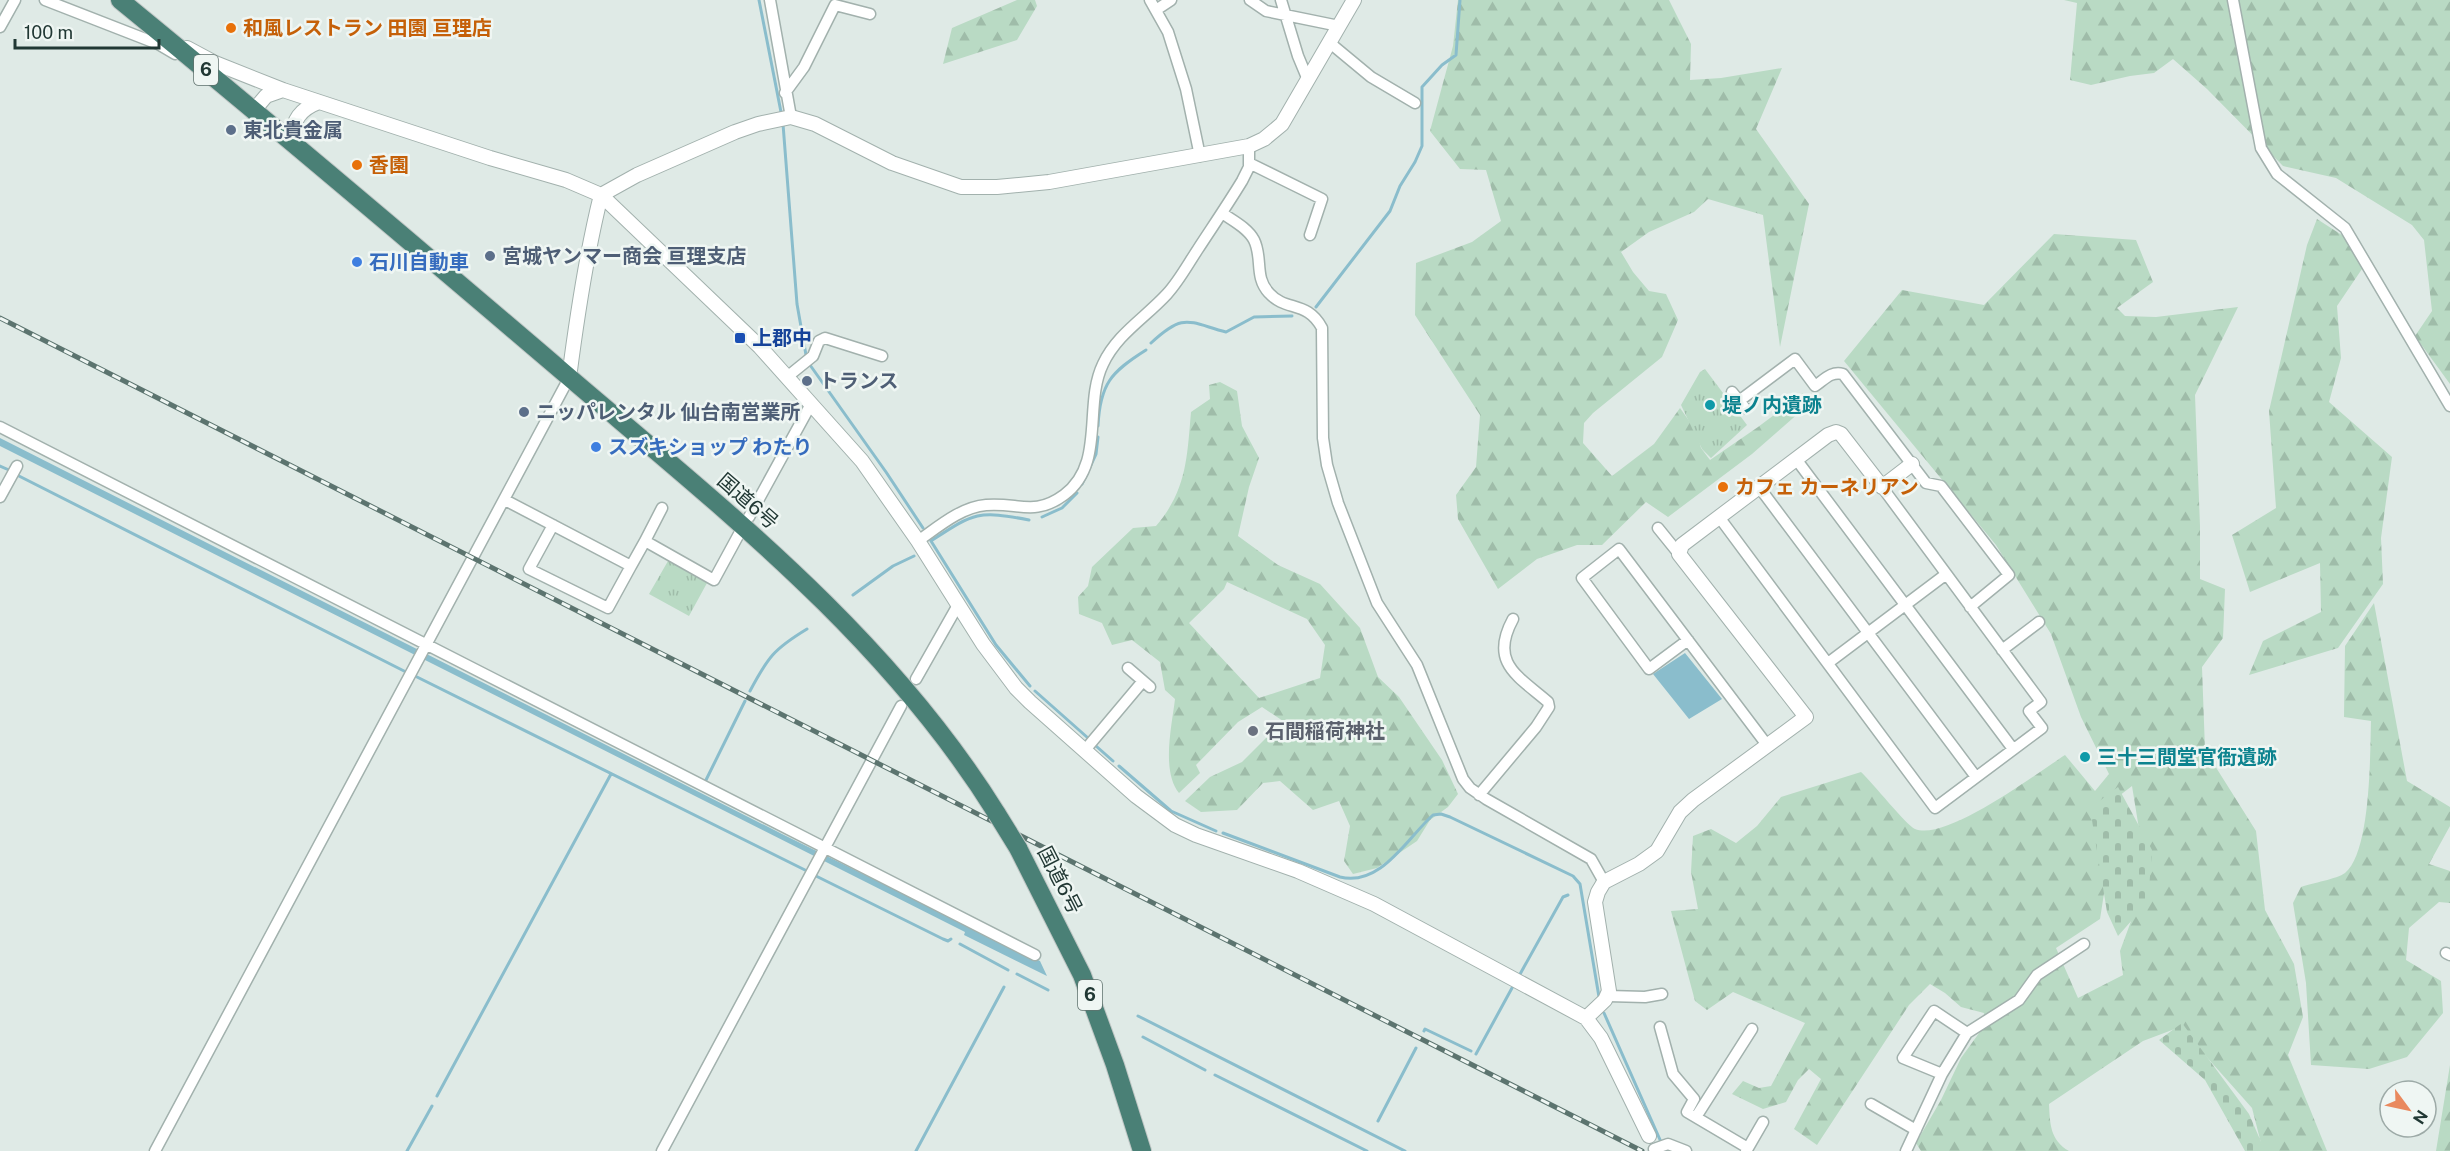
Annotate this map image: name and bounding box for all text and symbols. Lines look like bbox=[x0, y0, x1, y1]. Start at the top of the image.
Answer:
scale bar bbox=[15, 12, 159, 50]
place label: 和風レストラン 田園 亘理店 bbox=[243, 16, 492, 40]
marker: 和風レストラン 田園 亘理店 bbox=[224, 21, 238, 35]
text: 100 m bbox=[24, 22, 73, 43]
road number: 6 bbox=[194, 55, 218, 85]
place label: 東北貴金属 bbox=[243, 118, 343, 142]
marker: 東北貴金属 bbox=[224, 123, 238, 137]
place label: 香園 bbox=[369, 153, 409, 177]
marker: 香園 bbox=[350, 158, 364, 172]
place label: 宮城ヤンマー商会 亘理支店 bbox=[502, 244, 747, 268]
marker: 宮城ヤンマー商会 亘理支店 bbox=[483, 249, 497, 263]
place label: 石川自動車 bbox=[369, 250, 469, 274]
marker: 石川自動車 bbox=[350, 255, 364, 269]
place label: 上郡中 bbox=[752, 326, 812, 350]
marker: 上郡中 bbox=[733, 331, 747, 345]
place label: トランス bbox=[819, 369, 899, 393]
marker: トランス bbox=[800, 374, 814, 388]
place label: 堤ノ内遺跡 bbox=[1722, 393, 1822, 417]
marker: 堤ノ内遺跡 bbox=[1703, 398, 1717, 412]
place label: ニッパレンタル 仙台南営業所 bbox=[536, 400, 801, 424]
marker: ニッパレンタル 仙台南営業所 bbox=[517, 405, 531, 419]
place label: スズキショップ わたり bbox=[608, 435, 813, 459]
marker: スズキショップ わたり bbox=[589, 440, 603, 454]
street label: 国道6号 bbox=[713, 468, 783, 534]
place label: カフェ カーネリアン bbox=[1735, 475, 1919, 499]
marker: カフェ カーネリアン bbox=[1716, 480, 1730, 494]
place label: 石間稲荷神社 bbox=[1265, 719, 1385, 743]
marker: 石間稲荷神社 bbox=[1246, 724, 1260, 738]
place label: 三十三間堂官衙遺跡 bbox=[2097, 745, 2277, 769]
marker: 三十三間堂官衙遺跡 bbox=[2078, 750, 2092, 764]
street label: 国道6号 bbox=[1033, 842, 1087, 918]
road number: 6 bbox=[1078, 980, 1102, 1010]
north arrow bbox=[2378, 1079, 2438, 1139]
text: N bbox=[2409, 1106, 2432, 1127]

